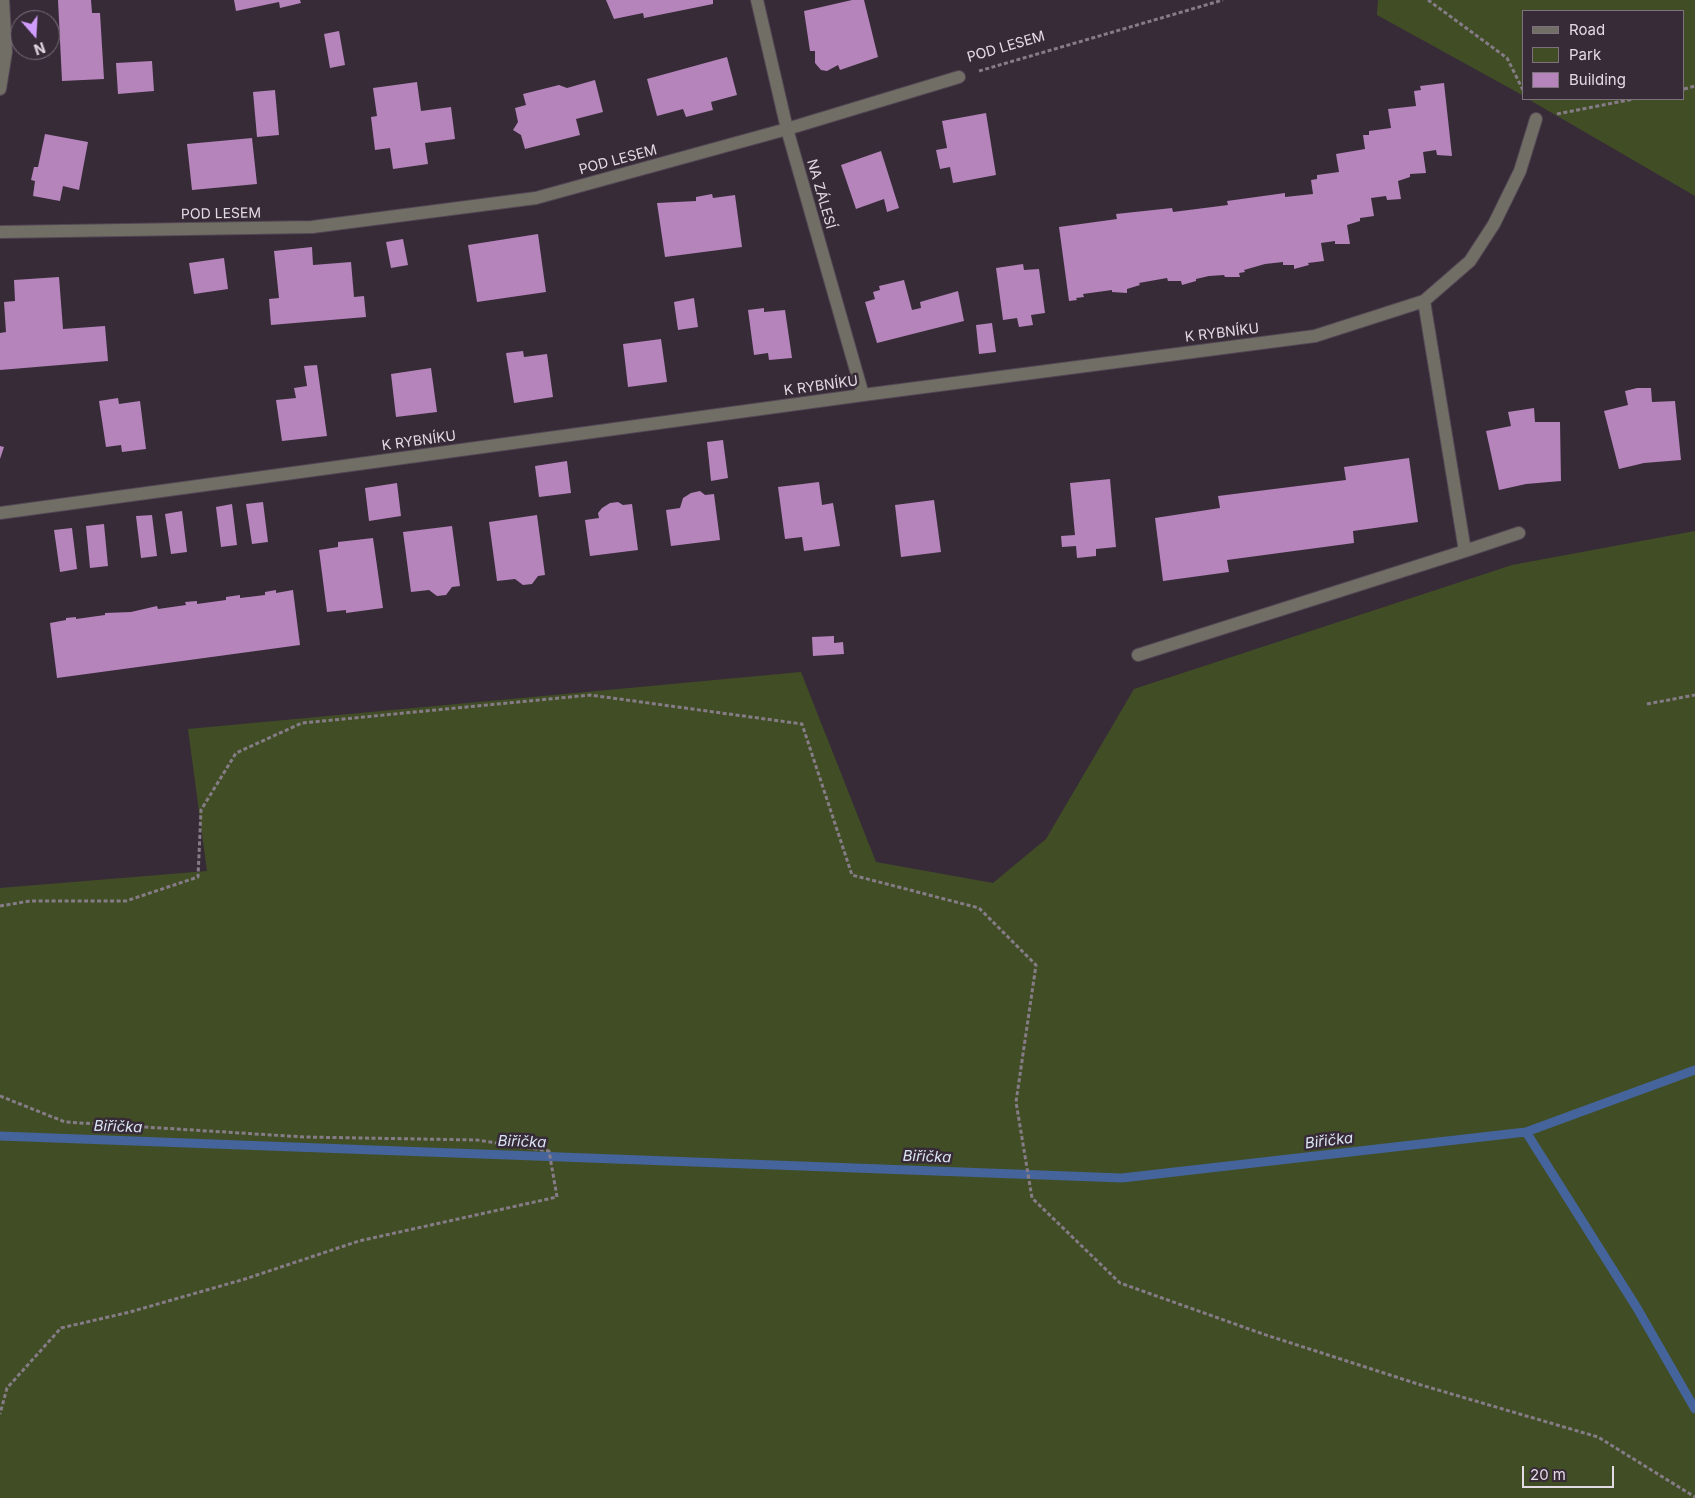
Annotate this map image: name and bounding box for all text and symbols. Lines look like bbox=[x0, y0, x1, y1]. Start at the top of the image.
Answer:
north arrow bbox=[10, 10, 60, 60]
legend bbox=[1522, 10, 1685, 100]
text: Road bbox=[1569, 20, 1605, 39]
street label: POD LESEM bbox=[965, 28, 1047, 66]
text: N bbox=[32, 39, 48, 58]
text: Park bbox=[1569, 45, 1601, 64]
text: Building bbox=[1569, 70, 1626, 89]
street label: POD LESEM bbox=[577, 142, 659, 178]
street label: NA ZÁLESÍ bbox=[803, 157, 839, 231]
street label: POD LESEM bbox=[181, 205, 261, 223]
street label: K RYBNÍKU bbox=[1184, 320, 1260, 346]
street label: K RYBNÍKU bbox=[783, 372, 859, 400]
street label: K RYBNÍKU bbox=[381, 427, 457, 455]
water label: Biřička bbox=[93, 1117, 143, 1137]
water label: Biřička bbox=[1304, 1129, 1354, 1153]
water label: Biřička bbox=[497, 1132, 547, 1152]
water label: Biřička bbox=[902, 1147, 952, 1167]
scale bar bbox=[1525, 1456, 1618, 1488]
text: 20 m bbox=[1530, 1465, 1566, 1484]

